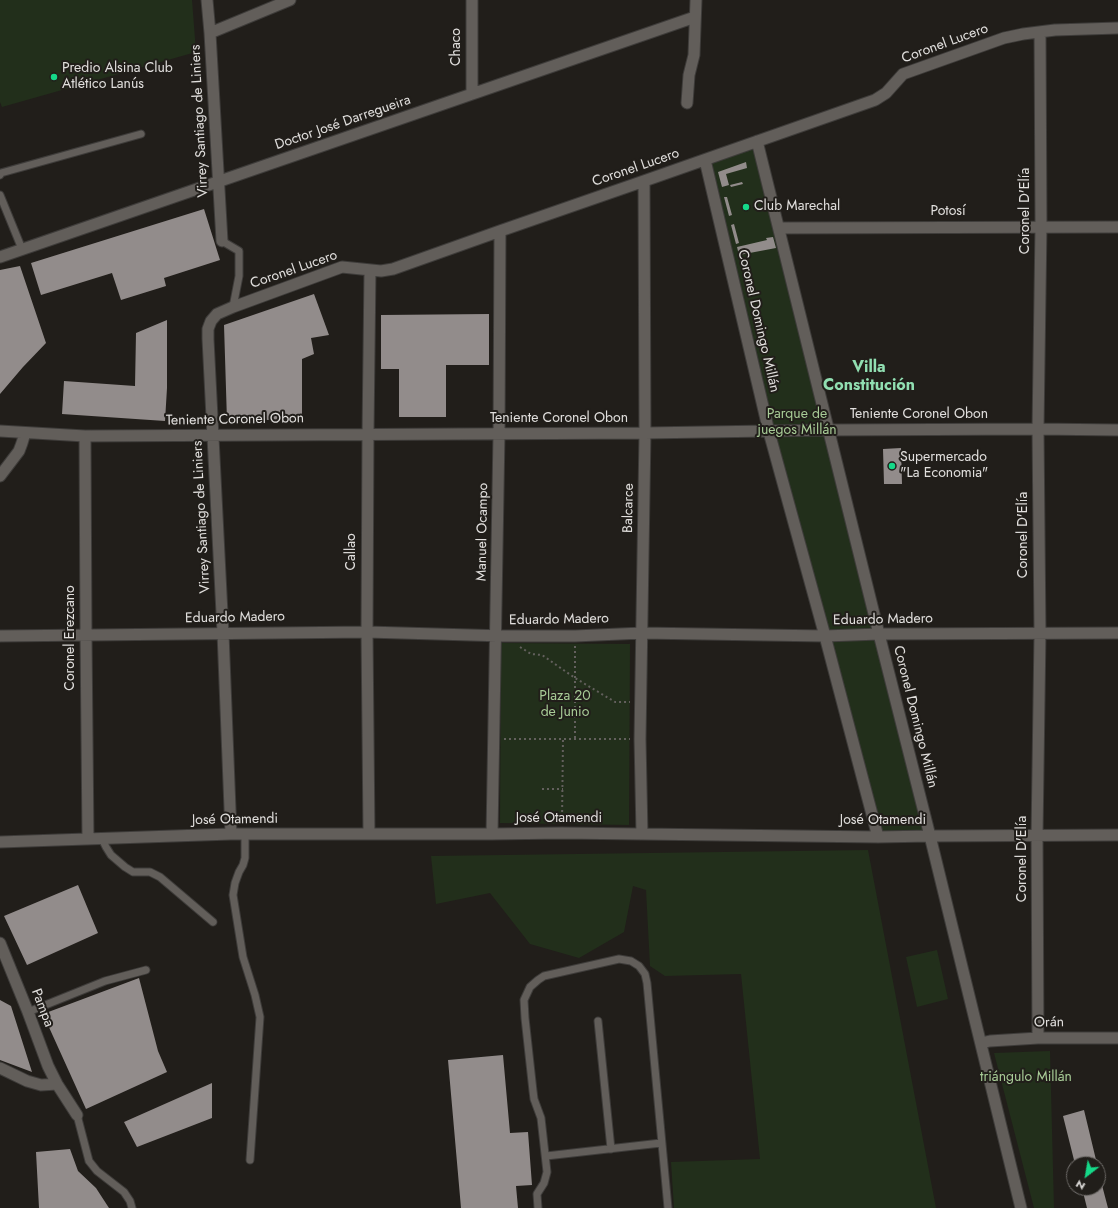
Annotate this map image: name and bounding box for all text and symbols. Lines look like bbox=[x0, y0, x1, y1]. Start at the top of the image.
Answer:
street label: Coronel Lucero bbox=[899, 21, 991, 67]
street label: Chaco bbox=[449, 28, 465, 66]
street label: Virrey Santiago de Liniers bbox=[188, 44, 212, 198]
place label: Predio Alsina Club Atlético Lanús bbox=[62, 61, 173, 94]
marker: Predio Alsina Club Atlético Lanús bbox=[49, 72, 59, 82]
street label: Doctor José Darregueira bbox=[273, 92, 413, 154]
street label: Coronel Lucero bbox=[590, 145, 682, 191]
street label: Coronel D'Elía bbox=[1018, 168, 1034, 254]
place label: Club Marechal bbox=[754, 199, 840, 215]
marker: Club Marechal bbox=[741, 202, 751, 212]
street label: Potosí bbox=[930, 204, 966, 220]
street label: Coronel Lucero bbox=[248, 247, 340, 293]
street label: Coronel Domingo Millán bbox=[733, 248, 783, 394]
district label: Villa Constitución bbox=[823, 358, 915, 396]
park label: Parque de juegos Millán bbox=[757, 407, 837, 440]
street label: Teniente Coronel Obon bbox=[850, 407, 988, 423]
street label: Teniente Coronel Obon bbox=[166, 410, 304, 430]
street label: Teniente Coronel Obon bbox=[490, 411, 628, 427]
street label: Virrey Santiago de Liniers bbox=[190, 440, 214, 594]
place label: Supermercado "La Economia" bbox=[900, 450, 988, 482]
marker: Supermercado "La Economia" bbox=[887, 461, 897, 471]
street label: Manuel Ocampo bbox=[474, 483, 492, 581]
street label: Balcarce bbox=[620, 483, 638, 533]
street label: Coronel D'Elía bbox=[1016, 492, 1032, 578]
street label: Callao bbox=[344, 533, 360, 571]
street label: Coronel Erezcano bbox=[63, 585, 79, 691]
street label: Eduardo Madero bbox=[185, 609, 285, 627]
street label: Eduardo Madero bbox=[509, 611, 609, 629]
street label: Eduardo Madero bbox=[833, 611, 933, 629]
street label: Coronel Domingo Millán bbox=[889, 644, 941, 790]
park label: Plaza 20 de Junio bbox=[539, 689, 591, 722]
street label: José Otamendi bbox=[192, 811, 278, 829]
street label: José Otamendi bbox=[516, 811, 602, 827]
street label: José Otamendi bbox=[840, 813, 926, 829]
street label: Coronel D'Elía bbox=[1015, 816, 1031, 902]
street label: Pampa bbox=[27, 986, 57, 1030]
street label: Orán bbox=[1034, 1014, 1064, 1032]
park label: triángulo Millán bbox=[980, 1070, 1072, 1086]
north arrow bbox=[1066, 1156, 1106, 1196]
text: N bbox=[1072, 1176, 1088, 1195]

